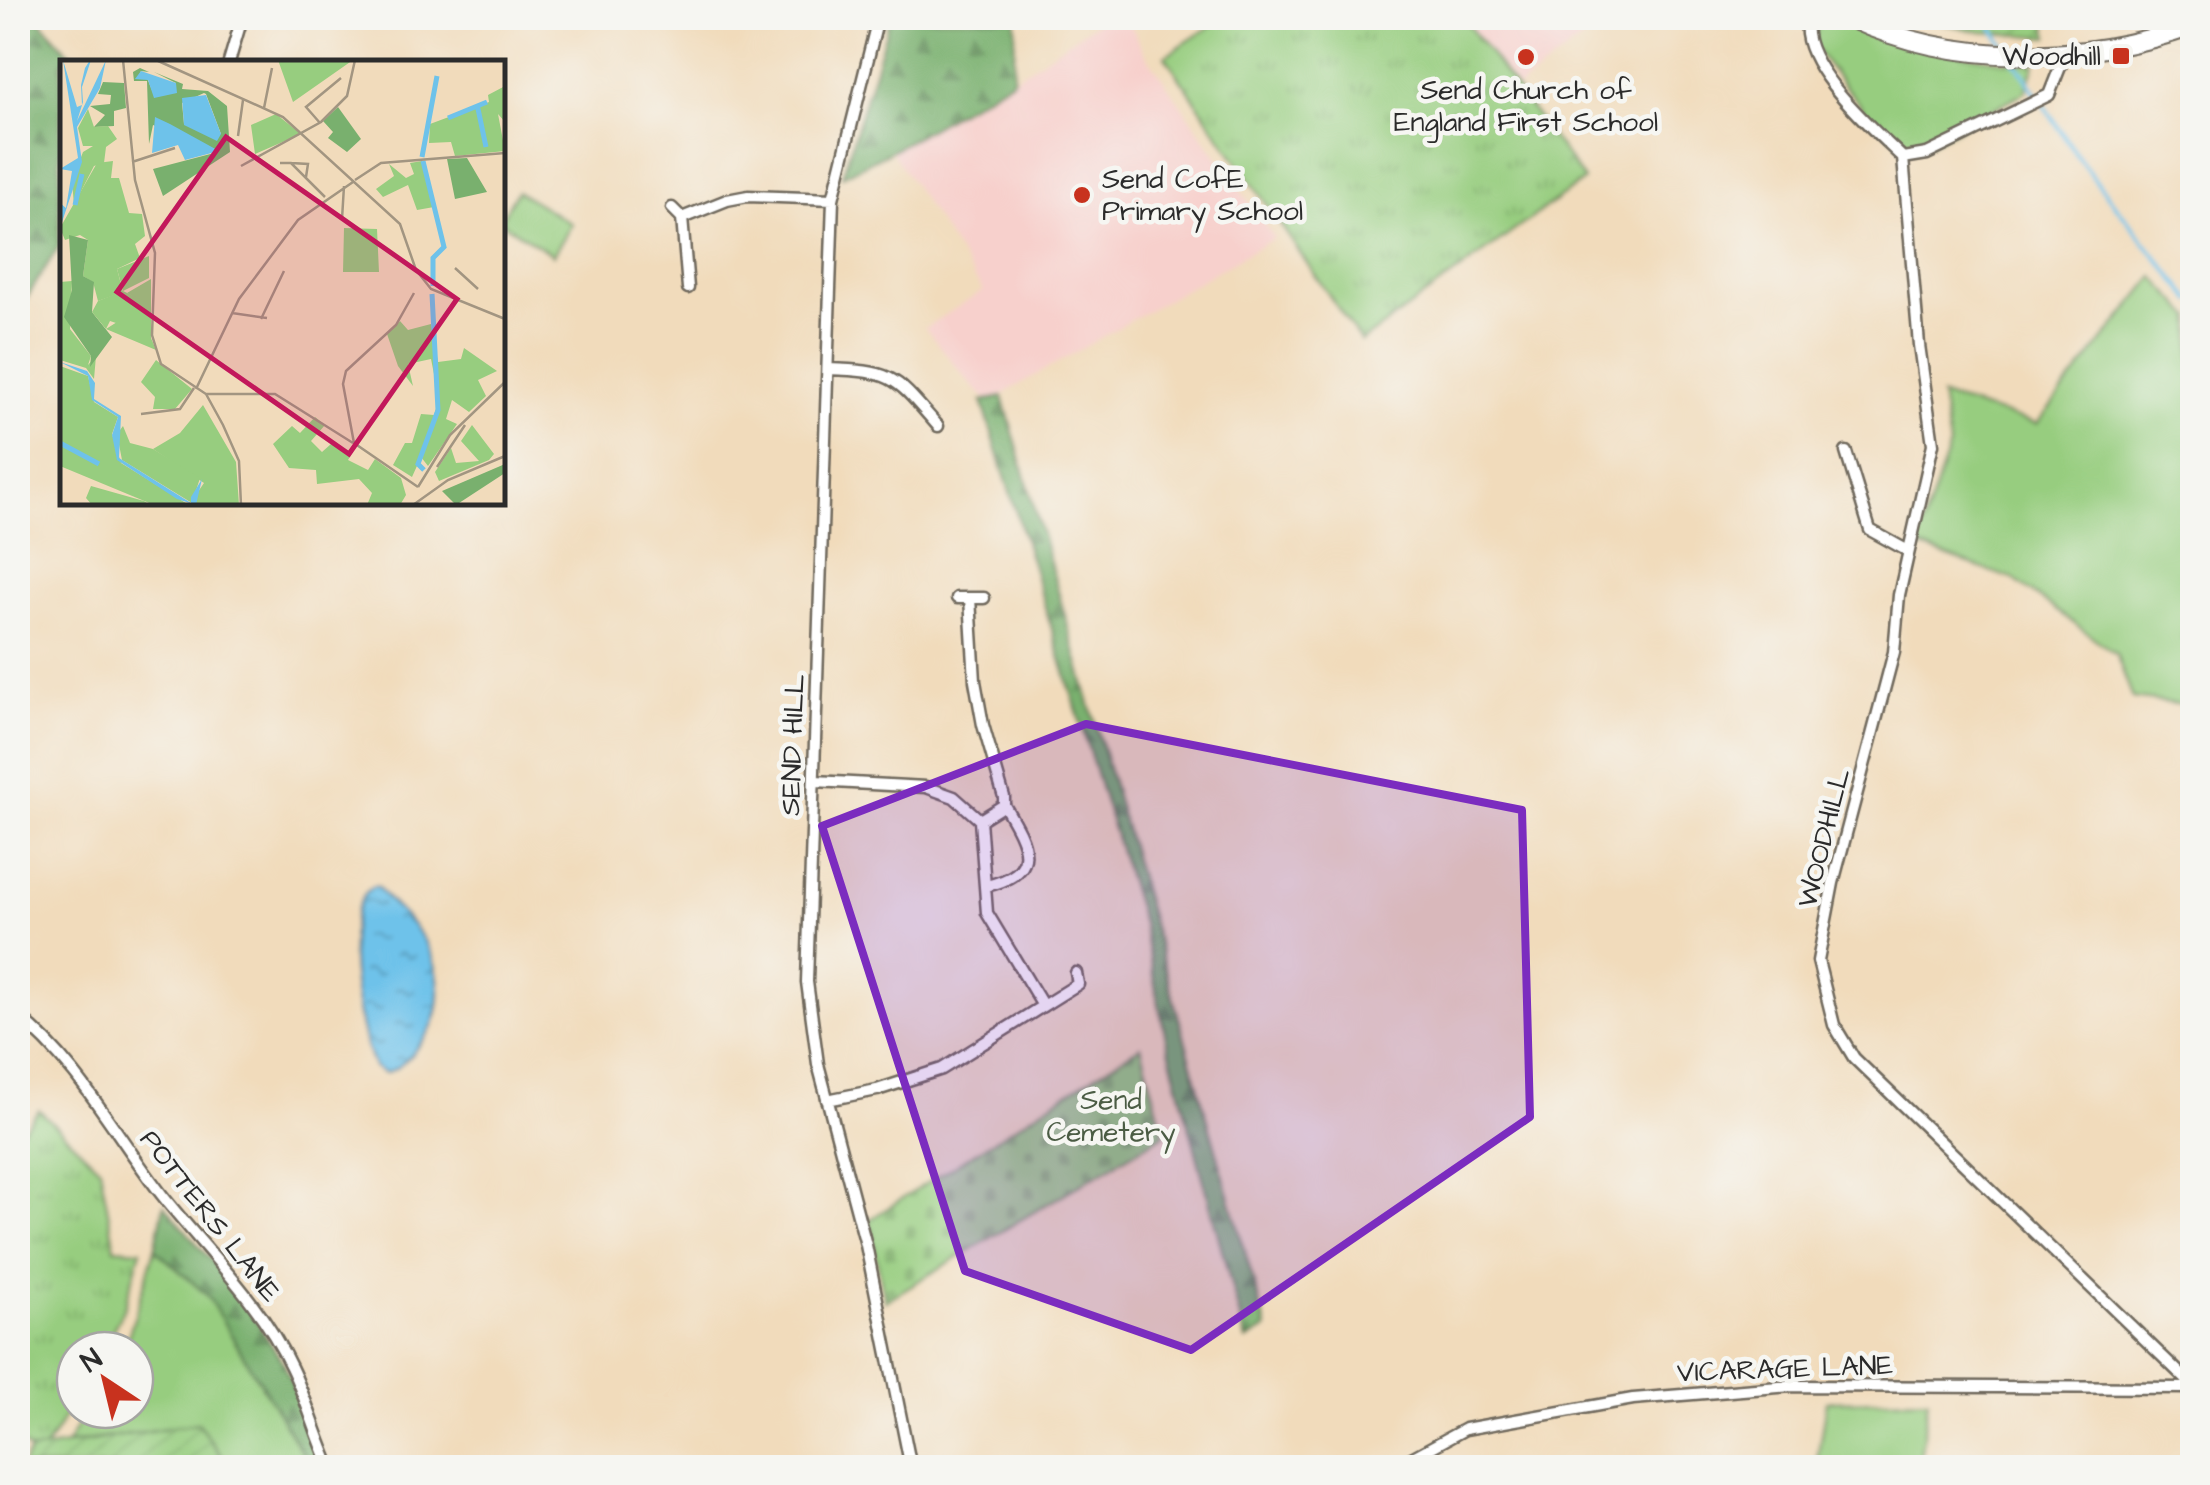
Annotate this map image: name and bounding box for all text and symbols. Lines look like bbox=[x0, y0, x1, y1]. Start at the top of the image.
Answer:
place label: Woodhill bbox=[2002, 37, 2101, 76]
marker: Woodhill bbox=[2110, 45, 2132, 67]
marker: Send Church of England First School bbox=[1515, 46, 1537, 68]
inset map bbox=[60, 60, 505, 505]
place label: Send Church of England First School bbox=[1394, 71, 1658, 143]
place label: Send CofE Primary School bbox=[1102, 160, 1303, 233]
marker: Send CofE Primary School bbox=[1071, 184, 1093, 206]
street label: SEND HILL bbox=[771, 674, 815, 816]
street label: WOODHILL bbox=[1788, 764, 1860, 912]
park label: Send Cemetery bbox=[1046, 1081, 1176, 1154]
street label: POTTERS LANE bbox=[130, 1122, 290, 1311]
north arrow bbox=[55, 1330, 155, 1430]
text: N bbox=[73, 1339, 110, 1382]
street label: VICARAGE LANE bbox=[1676, 1346, 1894, 1392]

